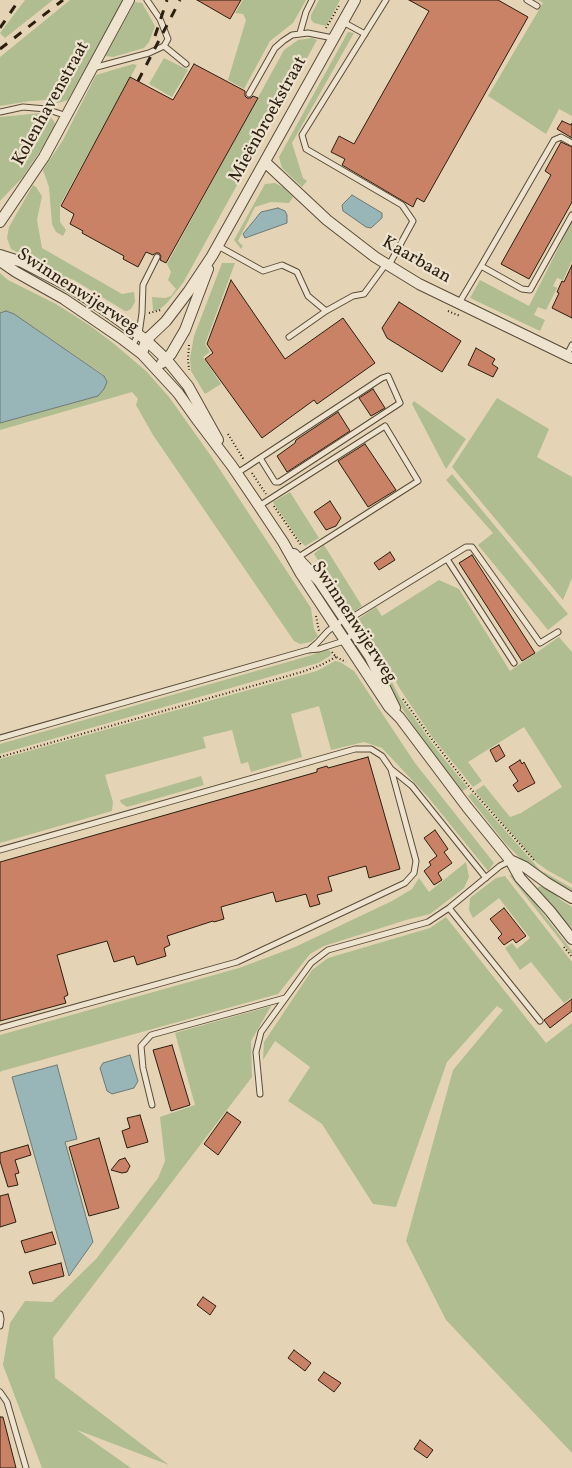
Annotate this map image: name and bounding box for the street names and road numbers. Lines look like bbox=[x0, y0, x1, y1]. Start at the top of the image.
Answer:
street label: Kolenhavenstraat bbox=[9, 38, 95, 170]
street label: Mieënbroekstraat bbox=[225, 53, 313, 187]
street label: Kaarbaan bbox=[378, 233, 454, 289]
street label: Swinnenwijerweg bbox=[12, 245, 142, 339]
street label: Swinnenwijerweg bbox=[306, 558, 400, 688]

